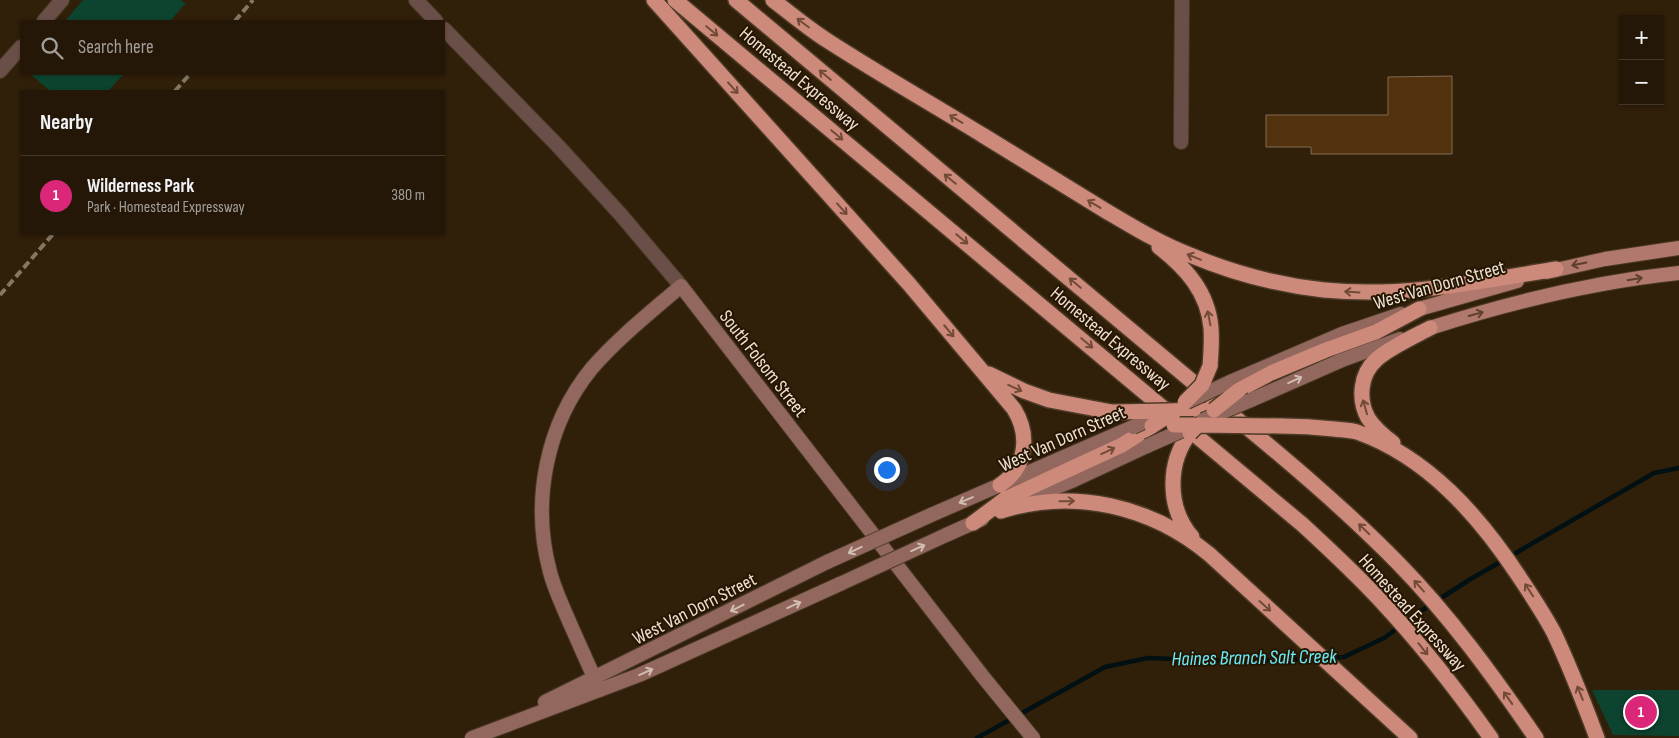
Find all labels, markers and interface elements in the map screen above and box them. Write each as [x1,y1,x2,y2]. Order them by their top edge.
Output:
map controls [1619,15,1664,105]
button: + [1619,15,1664,60]
one-way arrow [796,18,810,28]
search box [20,20,445,75]
street label: Homestead Expressway [734,22,864,137]
one-way arrow [706,26,719,37]
icon: search [38,34,66,62]
text: Search here [78,36,154,59]
button: − [1619,60,1664,105]
one-way arrow [819,69,832,80]
one-way arrow [727,82,739,95]
text: Nearby [40,110,93,135]
one-way arrow [949,113,963,123]
one-way arrow [830,130,843,141]
one-way arrow [944,174,957,185]
text: Wilderness Park [87,175,194,198]
text: 1 [53,186,59,205]
text: 380 m [391,186,425,205]
text: Park · Homestead Expressway [87,198,245,217]
one-way arrow [1088,198,1102,208]
one-way arrow [836,203,848,216]
one-way arrow [955,234,968,245]
one-way arrow [1187,252,1202,261]
street label: West Van Dorn Street [1371,256,1508,315]
one-way arrow [1571,260,1587,269]
one-way arrow [1627,274,1643,284]
one-way arrow [1068,278,1081,289]
street label: Homestead Expressway [1045,282,1175,397]
one-way arrow [1344,287,1360,296]
street label: South Folsom Street [714,306,812,422]
one-way arrow [1468,309,1484,318]
one-way arrow [1204,310,1214,326]
one-way arrow [943,325,954,338]
one-way arrow [1080,338,1093,349]
one-way arrow [1287,375,1302,385]
one-way arrow [1007,383,1022,393]
one-way arrow [1359,399,1369,415]
street label: West Van Dorn Street [996,401,1129,477]
one-way arrow [1100,446,1115,456]
your location [874,457,900,483]
one-way arrow [959,496,974,506]
one-way arrow [1058,496,1074,506]
one-way arrow [1358,523,1370,535]
one-way arrow [910,543,925,552]
one-way arrow [848,545,863,555]
street label: Homestead Expressway [1353,550,1471,677]
street label: West Van Dorn Street [629,568,761,650]
one-way arrow [1413,580,1425,593]
one-way arrow [1523,584,1533,598]
one-way arrow [786,599,801,609]
one-way arrow [1259,600,1272,612]
one-way arrow [730,603,745,613]
one-way arrow [1417,643,1429,656]
water label: Haines Branch Salt Creek [1171,645,1337,671]
one-way arrow [638,666,653,676]
one-way arrow [1575,685,1584,701]
one-way arrow [1503,691,1513,705]
pin: 1 [1625,693,1657,731]

